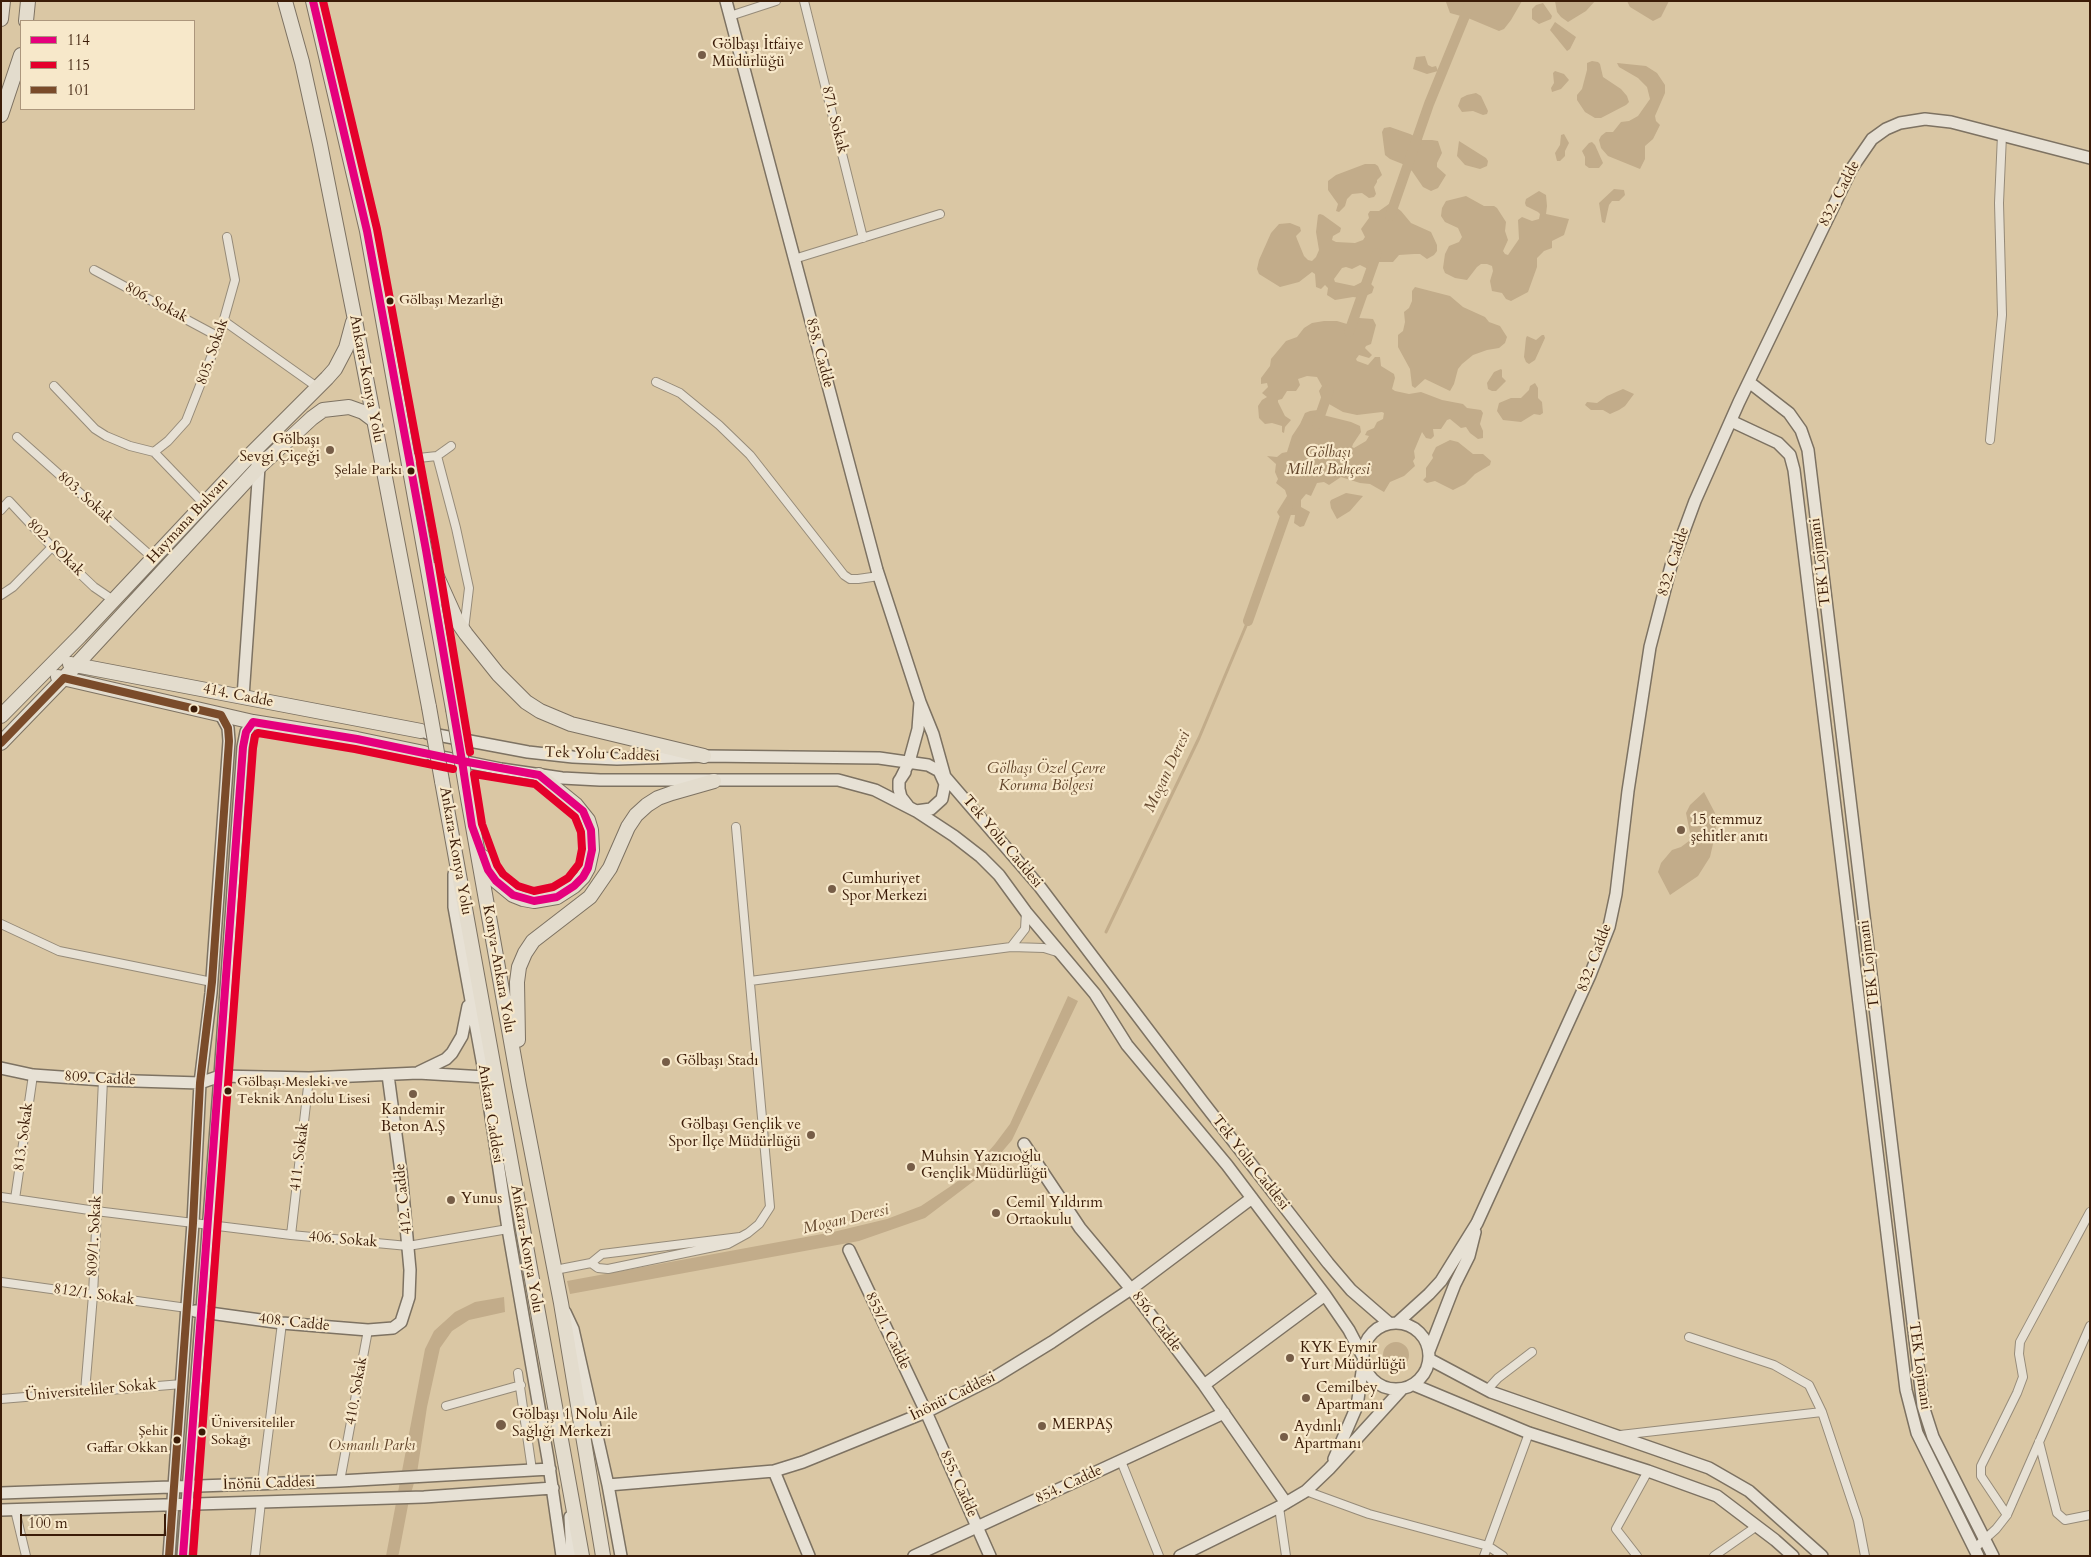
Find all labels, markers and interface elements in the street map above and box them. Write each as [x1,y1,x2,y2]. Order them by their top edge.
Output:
legend [20,20,195,110]
text: 114 [67,30,90,50]
place label: Gölbaşı İtfaiye Müdürlüğü [712,37,803,72]
marker: Gölbaşı İtfaiye Müdürlüğü [696,49,708,61]
text: 115 [67,55,90,75]
text: 101 [67,80,90,100]
street label: 871. Sokak [817,84,851,156]
street label: 832. Cadde [1816,158,1864,230]
street label: 806. Sokak [121,279,191,327]
place label: Gölbaşı Mezarlığı [399,293,503,309]
marker: Gölbaşı Mezarlığı [385,296,395,306]
street label: Ankara-Konya Yolu [345,314,387,444]
street label: 805. Sokak [193,316,233,388]
street label: 858. Cadde [801,316,837,390]
place label: Gölbaşı Sevgi Çiçeği [239,432,320,467]
marker: Gölbaşı Sevgi Çiçeği [324,444,336,456]
park label: Gölbaşı Millet Bahçesi [1286,445,1370,480]
place label: Şelale Parkı [334,463,402,479]
marker: Şelale Parkı [406,466,416,476]
street label: 803. Sokak [53,468,117,528]
street label: Haymana Bulvarı [144,474,232,568]
street label: 802. SOkak [23,516,87,580]
street label: TEK Lojmani [1807,517,1835,607]
street label: 832. Cadde [1654,525,1694,599]
street label: 414. Cadde [201,680,275,712]
unlabelled marker [189,704,199,714]
water label: Mogan Deresi [1141,728,1195,816]
street label: Tek Yolu Caddesi [544,744,660,766]
park label: Gölbaşı Özel Çevre Koruma Bölgesi [987,761,1105,796]
street label: Ankara-Konya Yolu [435,785,475,917]
street label: Tek Yolu Caddesi [958,792,1046,892]
place label: 15 temmuz şehitler anıtı [1691,812,1768,847]
marker: 15 temmuz şehitler anıtı [1675,824,1687,836]
place label: Cumhuriyet Spor Merkezi [842,871,927,906]
marker: Cumhuriyet Spor Merkezi [826,883,838,895]
street label: Konya-Ankara Yolu [478,903,518,1035]
street label: TEK Lojmani [1856,919,1884,1009]
street label: 832. Cadde [1574,921,1616,995]
place label: Gölbaşı Stadı [676,1053,759,1071]
marker: Gölbaşı Stadı [660,1056,672,1068]
street label: Ankara Caddesi [473,1063,507,1165]
street label: 809. Cadde [64,1068,136,1090]
place label: Gölbaşı Mesleki ve Teknik Anadolu Lisesi [237,1075,370,1108]
marker: Gölbaşı Mesleki ve Teknik Anadolu Lisesi [223,1086,233,1096]
marker: Kandemir Beton A.Ş [407,1088,419,1100]
street label: 813. Sokak [10,1102,38,1172]
place label: Kandemir Beton A.Ş [381,1102,445,1137]
street label: Tek Yolu Caddesi [1207,1112,1293,1214]
place label: Gölbaşı Gençlik ve Spor İlçe Müdürlüğü [669,1117,801,1152]
street label: 411. Sokak [287,1122,313,1192]
marker: Gölbaşı Gençlik ve Spor İlçe Müdürlüğü [805,1129,817,1141]
place label: Muhsin Yazıcıoğlu Gençlik Müdürlüğü [921,1149,1048,1184]
marker: Muhsin Yazıcıoğlu Gençlik Müdürlüğü [905,1161,917,1173]
street label: 412. Cadde [391,1162,417,1236]
street label: Ankara-Konya Yolu [506,1183,546,1315]
place label: Yunus [461,1191,502,1209]
marker: Yunus [445,1194,457,1206]
street label: 809/1. Sokak [84,1195,106,1277]
place label: Cemil Yıldırım Ortaokulu [1006,1195,1103,1230]
water label: Mogan Deresi [801,1201,891,1239]
marker: Cemil Yıldırım Ortaokulu [990,1207,1002,1219]
street label: 406. Sokak [308,1228,378,1252]
street label: 812/1. Sokak [52,1280,136,1310]
street label: 856. Cadde [1127,1288,1185,1356]
street label: 855/1. Cadde [860,1289,914,1373]
street label: 408. Cadde [257,1310,331,1336]
street label: TEK Lojmani [1904,1321,1934,1411]
place label: KYK Eymir Yurt Müdürlüğü [1300,1340,1406,1375]
marker: KYK Eymir Yurt Müdürlüğü [1284,1352,1296,1364]
street label: 410. Sokak [342,1355,372,1427]
street label: İnönü Caddesi [907,1369,999,1425]
street label: Üniversiteliler Sokak [24,1376,158,1406]
place label: Cemilbey Apartmanı [1316,1380,1383,1415]
marker: Cemilbey Apartmanı [1300,1392,1312,1404]
place label: Gölbaşı 1 Nolu Aile Sağlığı Merkezi [512,1407,638,1442]
place label: Üniversiteliler Sokağı [211,1416,295,1448]
place label: MERPAŞ [1052,1417,1113,1435]
marker: Gölbaşı 1 Nolu Aile Sağlığı Merkezi [494,1418,508,1432]
place label: Aydınlı Apartmanı [1294,1419,1361,1454]
marker: MERPAŞ [1036,1420,1048,1432]
place label: Şehit Gaffar Okkan [86,1424,168,1456]
marker: Üniversiteliler Sokağı [197,1427,207,1437]
marker: Aydınlı Apartmanı [1278,1431,1290,1443]
marker: Şehit Gaffar Okkan [172,1435,182,1445]
park label: Osmanlı Parkı [329,1438,415,1456]
street label: 855. Cadde [935,1448,981,1520]
street label: 854. Cadde [1033,1462,1105,1508]
street label: İnönü Caddesi [222,1473,316,1495]
scale bar [22,1504,169,1536]
text: 100 m [28,1513,68,1533]

